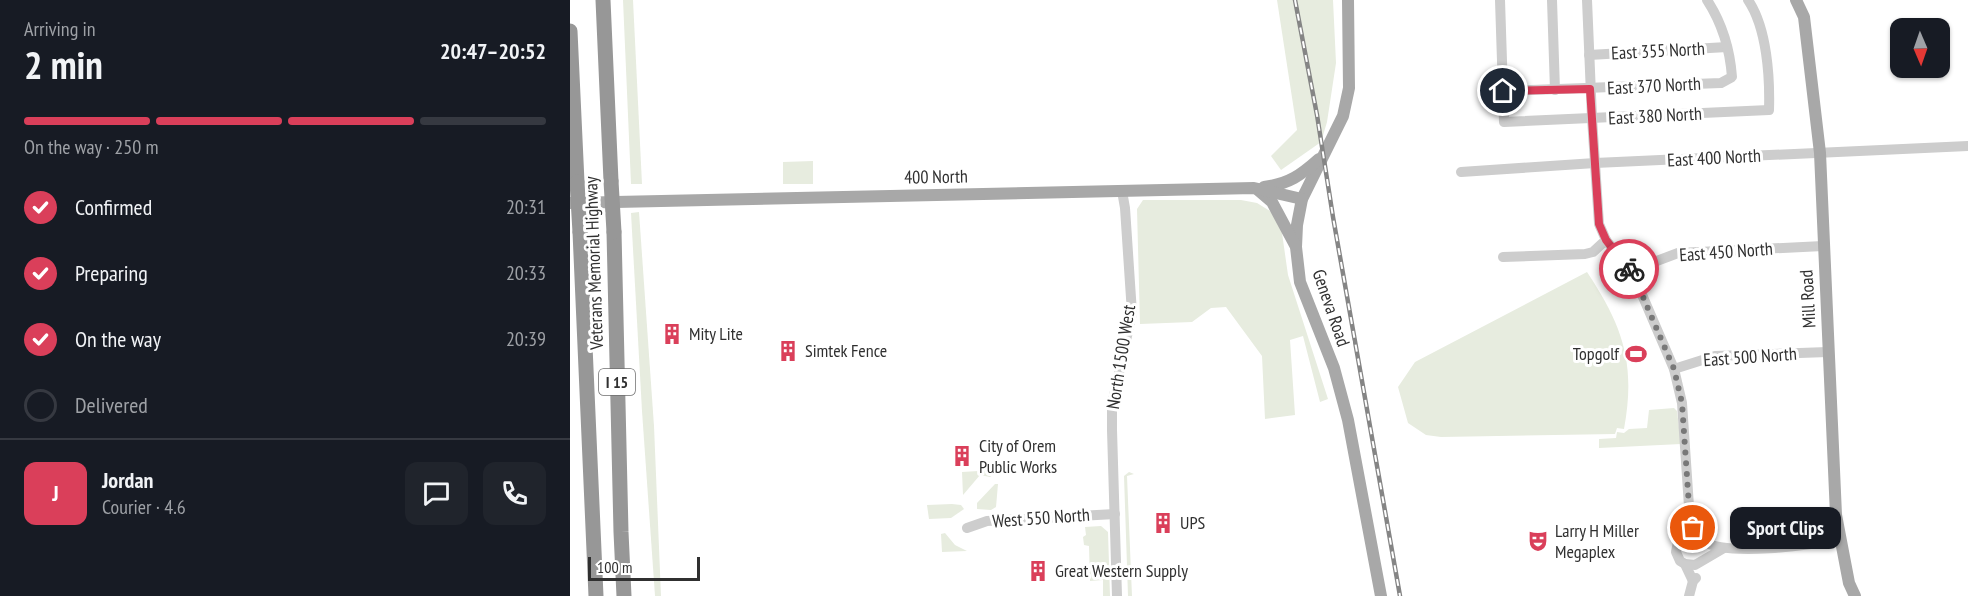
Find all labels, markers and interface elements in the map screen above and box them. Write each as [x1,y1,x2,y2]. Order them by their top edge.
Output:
text: Arriving in [24,16,96,42]
north arrow [1890,18,1950,78]
map controls [1890,18,1950,78]
text: 20:47–20:52 [440,37,546,65]
street label: East 355 North [1611,37,1705,64]
text: 2 min [24,39,103,90]
pin [1477,65,1528,116]
street label: East 370 North [1607,72,1701,99]
icon: home [1486,74,1519,107]
street label: East 380 North [1608,102,1702,129]
text: On the way · 250 m [24,134,159,160]
street label: East 400 North [1667,144,1761,171]
street label: 400 North [904,164,968,189]
street label: Veterans Memorial Highway [579,176,608,351]
icon: check [24,191,57,224]
text: Confirmed [75,193,152,221]
text: 20:31 [506,194,546,220]
street label: East 450 North [1678,237,1773,266]
courier [1599,239,1659,299]
icon: bike [1613,253,1646,286]
icon: check [24,257,57,290]
text: Preparing [75,259,148,287]
text: 20:33 [506,260,546,286]
street label: Geneva Road [1308,266,1355,349]
street label: Mill Road [1794,269,1821,329]
street label: North 1500 West [1101,303,1140,411]
building icon: Mity Lite [660,322,684,346]
place label: Mity Lite [689,322,743,345]
icon: check [24,323,57,356]
text: On the way [75,325,161,353]
text: 20:39 [506,326,546,352]
building icon: Simtek Fence [776,339,800,363]
place label: Simtek Fence [805,339,887,362]
place label: Topgolf [1573,342,1620,365]
sports icon: Topgolf [1624,342,1648,366]
street label: East 500 North [1702,342,1797,371]
road number: I 15 [599,369,635,395]
text: Delivered [75,391,148,419]
place label: City of Orem Public Works [979,434,1057,478]
building icon: City of Orem Public Works [950,444,974,468]
button: chat [405,462,468,525]
button: phone [483,462,546,525]
text: Jordan [102,466,153,494]
text: J [52,479,59,507]
text: Courier · 4.6 [102,494,186,520]
pin [1667,502,1718,553]
street label: West 550 North [992,503,1090,532]
callout: Sport Clips [1729,507,1840,549]
building icon: UPS [1151,511,1175,535]
place label: UPS [1180,511,1205,534]
icon: bag [1676,511,1709,544]
text: Sport Clips [1747,515,1824,541]
place label: Larry H Miller Megaplex [1555,519,1639,563]
theatre icon: Larry H Miller Megaplex [1526,529,1550,553]
scale bar [588,554,700,582]
text: 100 m [597,557,632,577]
building icon: Great Western Supply [1026,559,1050,583]
place label: Great Western Supply [1055,559,1188,582]

